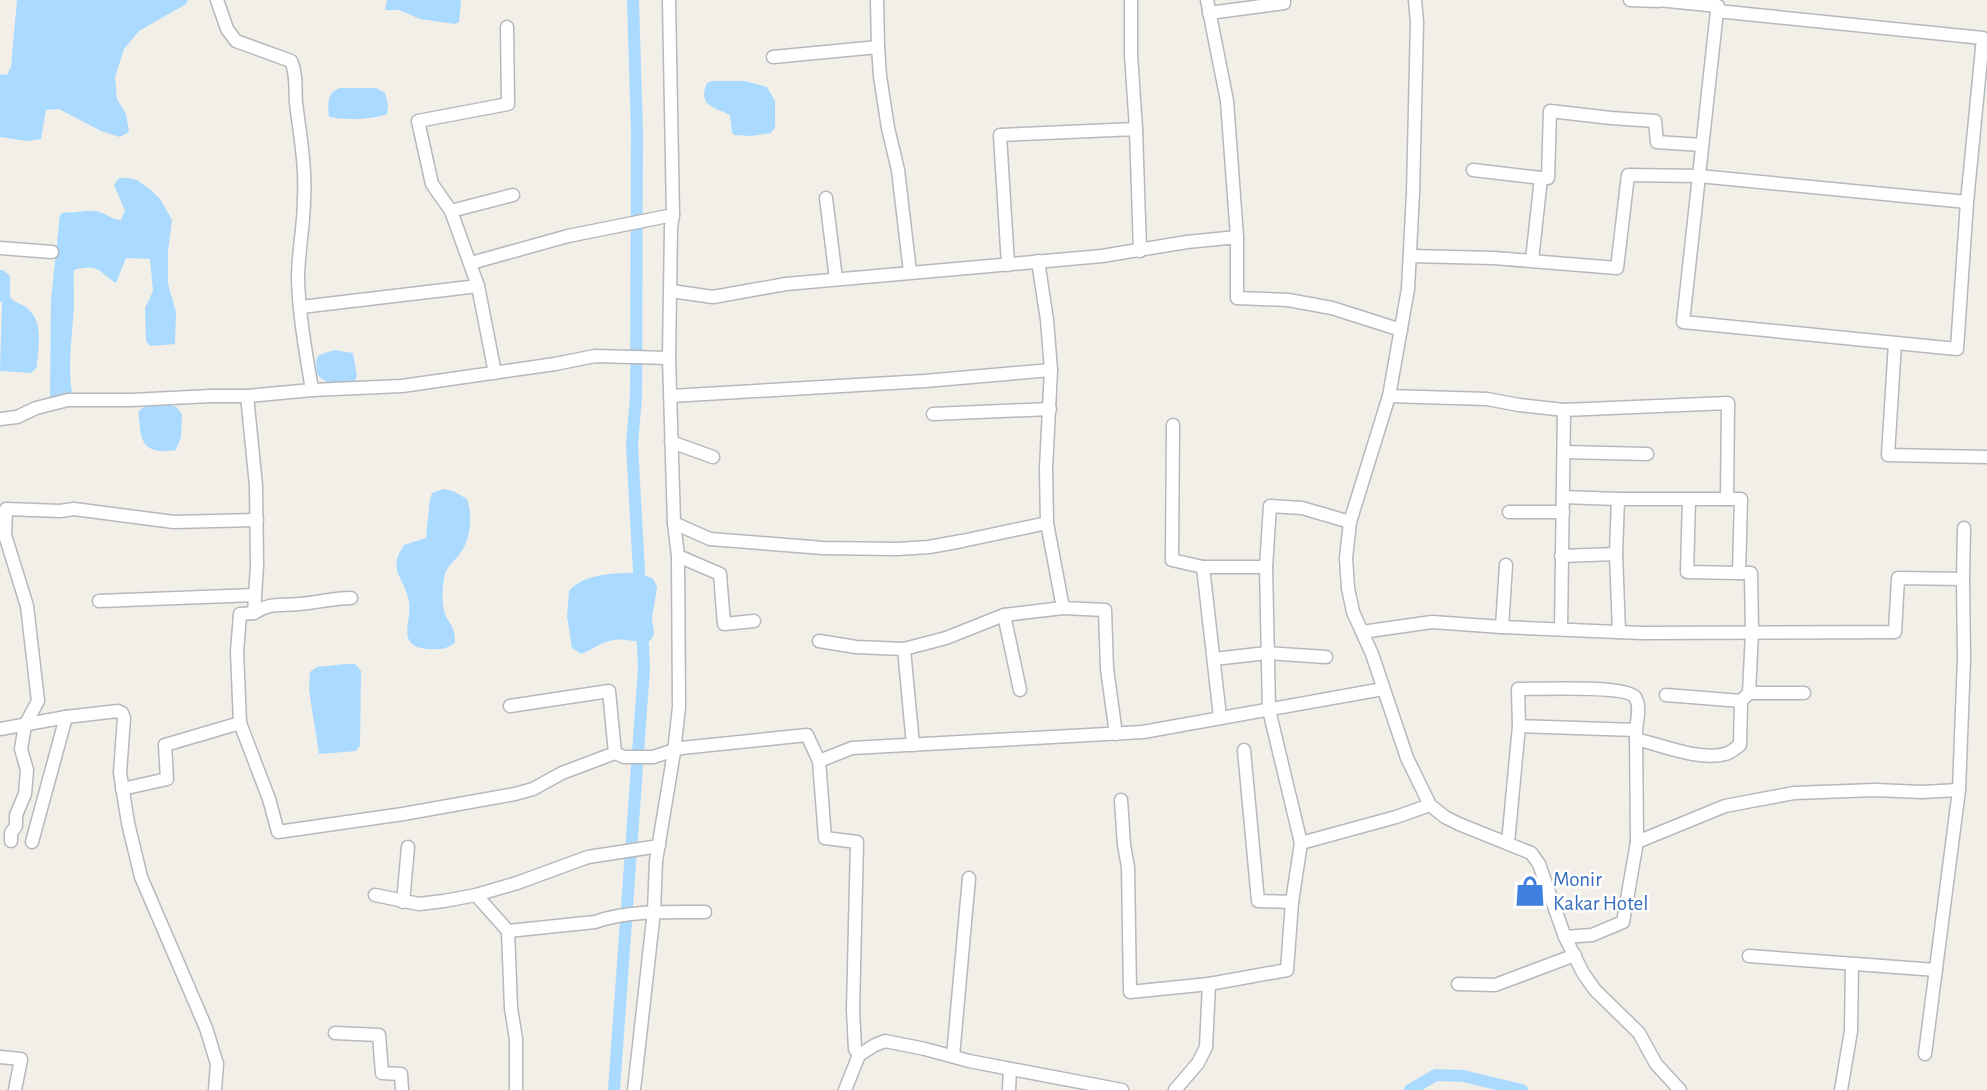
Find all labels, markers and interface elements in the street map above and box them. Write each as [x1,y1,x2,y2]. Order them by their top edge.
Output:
place label: Monir Kakar Hotel [1553,869,1648,914]
shop icon: Monir Kakar Hotel [1513,874,1547,908]

